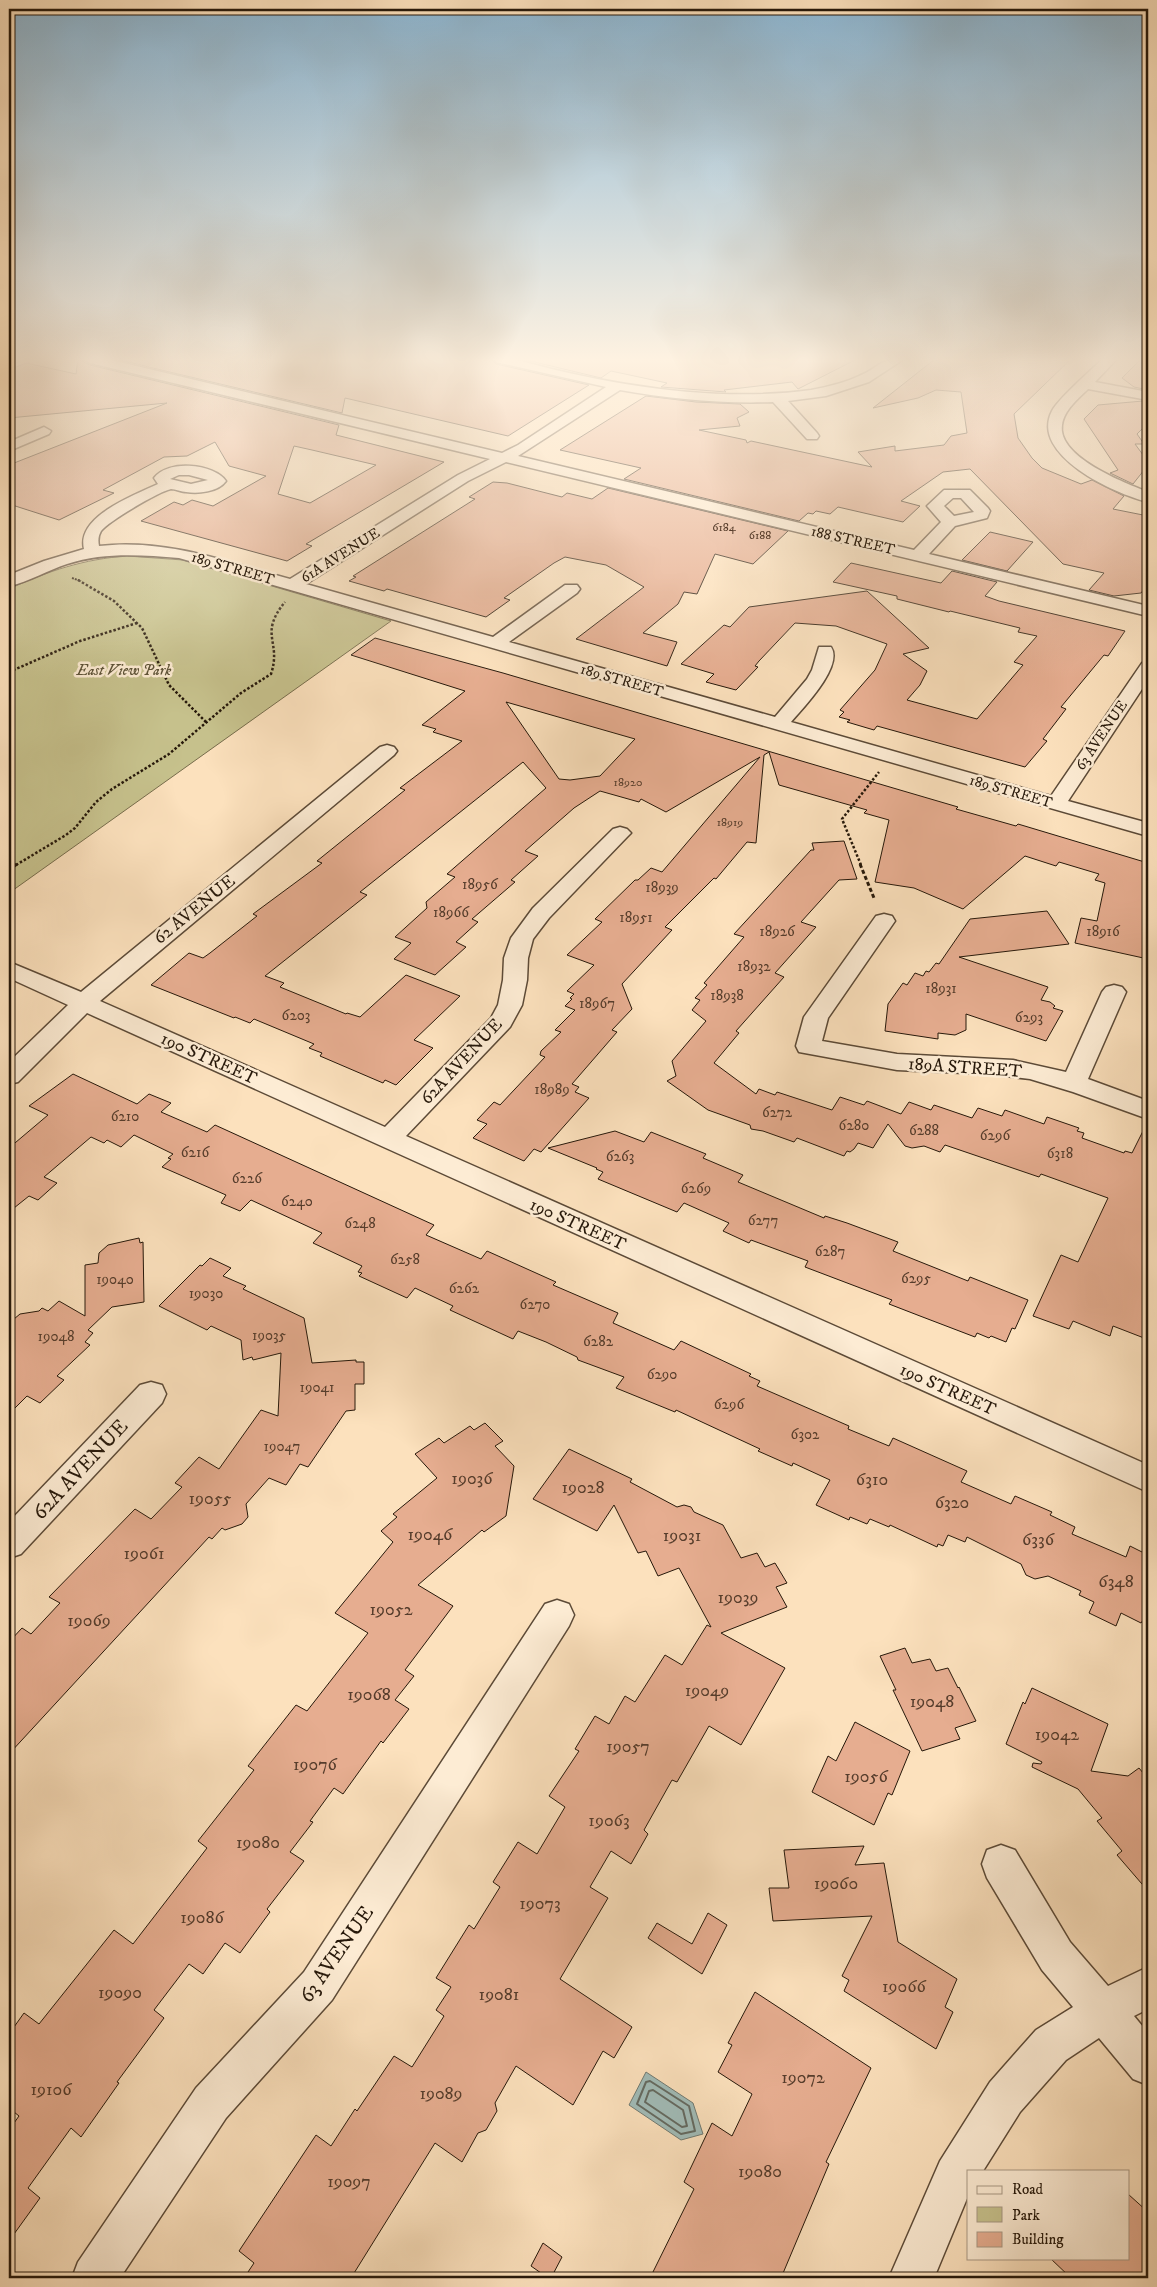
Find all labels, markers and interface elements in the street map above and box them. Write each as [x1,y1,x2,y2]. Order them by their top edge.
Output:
house number: 6184 [712,520,737,535]
street label: 188 STREET [809,522,897,560]
street label: 61A AVENUE [297,523,384,587]
house number: 6188 [749,528,771,543]
street label: 189 STREET [189,548,277,590]
street label: 189 STREET [578,660,666,702]
park label: East View Park [76,661,172,680]
street label: 63 AVENUE [1071,696,1132,774]
street label: 189 STREET [967,771,1055,813]
house number: 18920 [614,775,642,790]
house number: 18919 [717,815,743,830]
street label: 62 AVENUE [149,870,240,949]
house number: 18956 [462,875,499,894]
house number: 18939 [645,878,679,897]
house number: 18966 [433,903,470,922]
house number: 18951 [619,908,653,927]
house number: 18926 [759,922,796,941]
house number: 18916 [1086,922,1121,941]
house number: 18932 [737,957,771,976]
house number: 18931 [925,979,957,998]
house number: 18938 [710,986,744,1005]
house number: 18967 [579,994,615,1013]
house number: 6203 [282,1006,310,1025]
house number: 6293 [1015,1008,1043,1027]
street label: 62A AVENUE [416,1014,507,1109]
street label: 190 STREET [157,1028,261,1090]
street label: 189A STREET [907,1053,1023,1083]
house number: 18989 [534,1080,570,1099]
house number: 6272 [762,1103,793,1122]
house number: 6210 [111,1107,139,1126]
house number: 6280 [839,1116,869,1135]
house number: 6288 [909,1121,939,1140]
house number: 6296 [980,1126,1011,1145]
house number: 6216 [181,1143,210,1162]
house number: 6318 [1047,1144,1073,1163]
house number: 6263 [606,1147,634,1166]
house number: 6226 [232,1169,263,1188]
house number: 6269 [681,1179,711,1198]
house number: 6240 [281,1192,313,1211]
street label: 190 STREET [526,1194,630,1256]
house number: 6277 [748,1211,778,1230]
house number: 6248 [344,1214,376,1233]
house number: 6287 [815,1242,845,1261]
house number: 6258 [390,1250,420,1269]
house number: 6295 [901,1269,932,1288]
house number: 19040 [96,1270,134,1289]
house number: 6262 [449,1279,480,1298]
house number: 19030 [189,1284,223,1303]
house number: 6270 [520,1295,550,1314]
house number: 19035 [252,1326,287,1345]
house number: 19048 [37,1327,75,1346]
house number: 6282 [583,1332,614,1351]
street label: 190 STREET [896,1359,1000,1421]
house number: 6290 [647,1365,677,1384]
house number: 19041 [299,1378,335,1397]
house number: 6296 [714,1395,745,1414]
street label: 62A AVENUE [27,1414,134,1526]
house number: 6302 [791,1425,820,1444]
house number: 19047 [263,1437,301,1456]
house number: 19036 [451,1468,493,1490]
house number: 6310 [856,1469,888,1491]
house number: 19028 [561,1477,605,1499]
house number: 19055 [188,1488,232,1510]
house number: 6320 [935,1492,969,1514]
house number: 19046 [408,1524,453,1546]
house number: 19031 [663,1525,701,1547]
house number: 6336 [1022,1529,1055,1551]
house number: 19061 [123,1543,165,1565]
house number: 6348 [1098,1571,1134,1593]
house number: 19039 [718,1587,758,1609]
house number: 19052 [369,1599,413,1621]
house number: 19069 [67,1610,111,1632]
house number: 19049 [685,1680,729,1702]
house number: 19068 [347,1684,391,1706]
house number: 19048 [910,1691,954,1713]
house number: 19042 [1035,1724,1079,1746]
house number: 19057 [606,1736,650,1758]
house number: 19076 [293,1754,338,1776]
house number: 19056 [844,1766,888,1788]
house number: 19063 [588,1810,630,1832]
house number: 19080 [236,1832,280,1854]
house number: 19060 [814,1873,858,1895]
house number: 19073 [519,1893,561,1915]
street label: 63 AVENUE [294,1901,380,2008]
house number: 19086 [180,1907,224,1929]
house number: 19066 [882,1976,927,1998]
house number: 19090 [98,1982,142,2004]
house number: 19081 [479,1984,519,2006]
house number: 19072 [781,2067,825,2089]
house number: 19106 [30,2079,72,2101]
house number: 19089 [419,2083,463,2105]
house number: 19080 [738,2161,782,2183]
legend [967,2170,1130,2260]
house number: 19097 [327,2171,371,2193]
text: Road [1012,2180,1044,2199]
text: Park [1012,2206,1041,2225]
text: Building [1012,2230,1064,2249]

